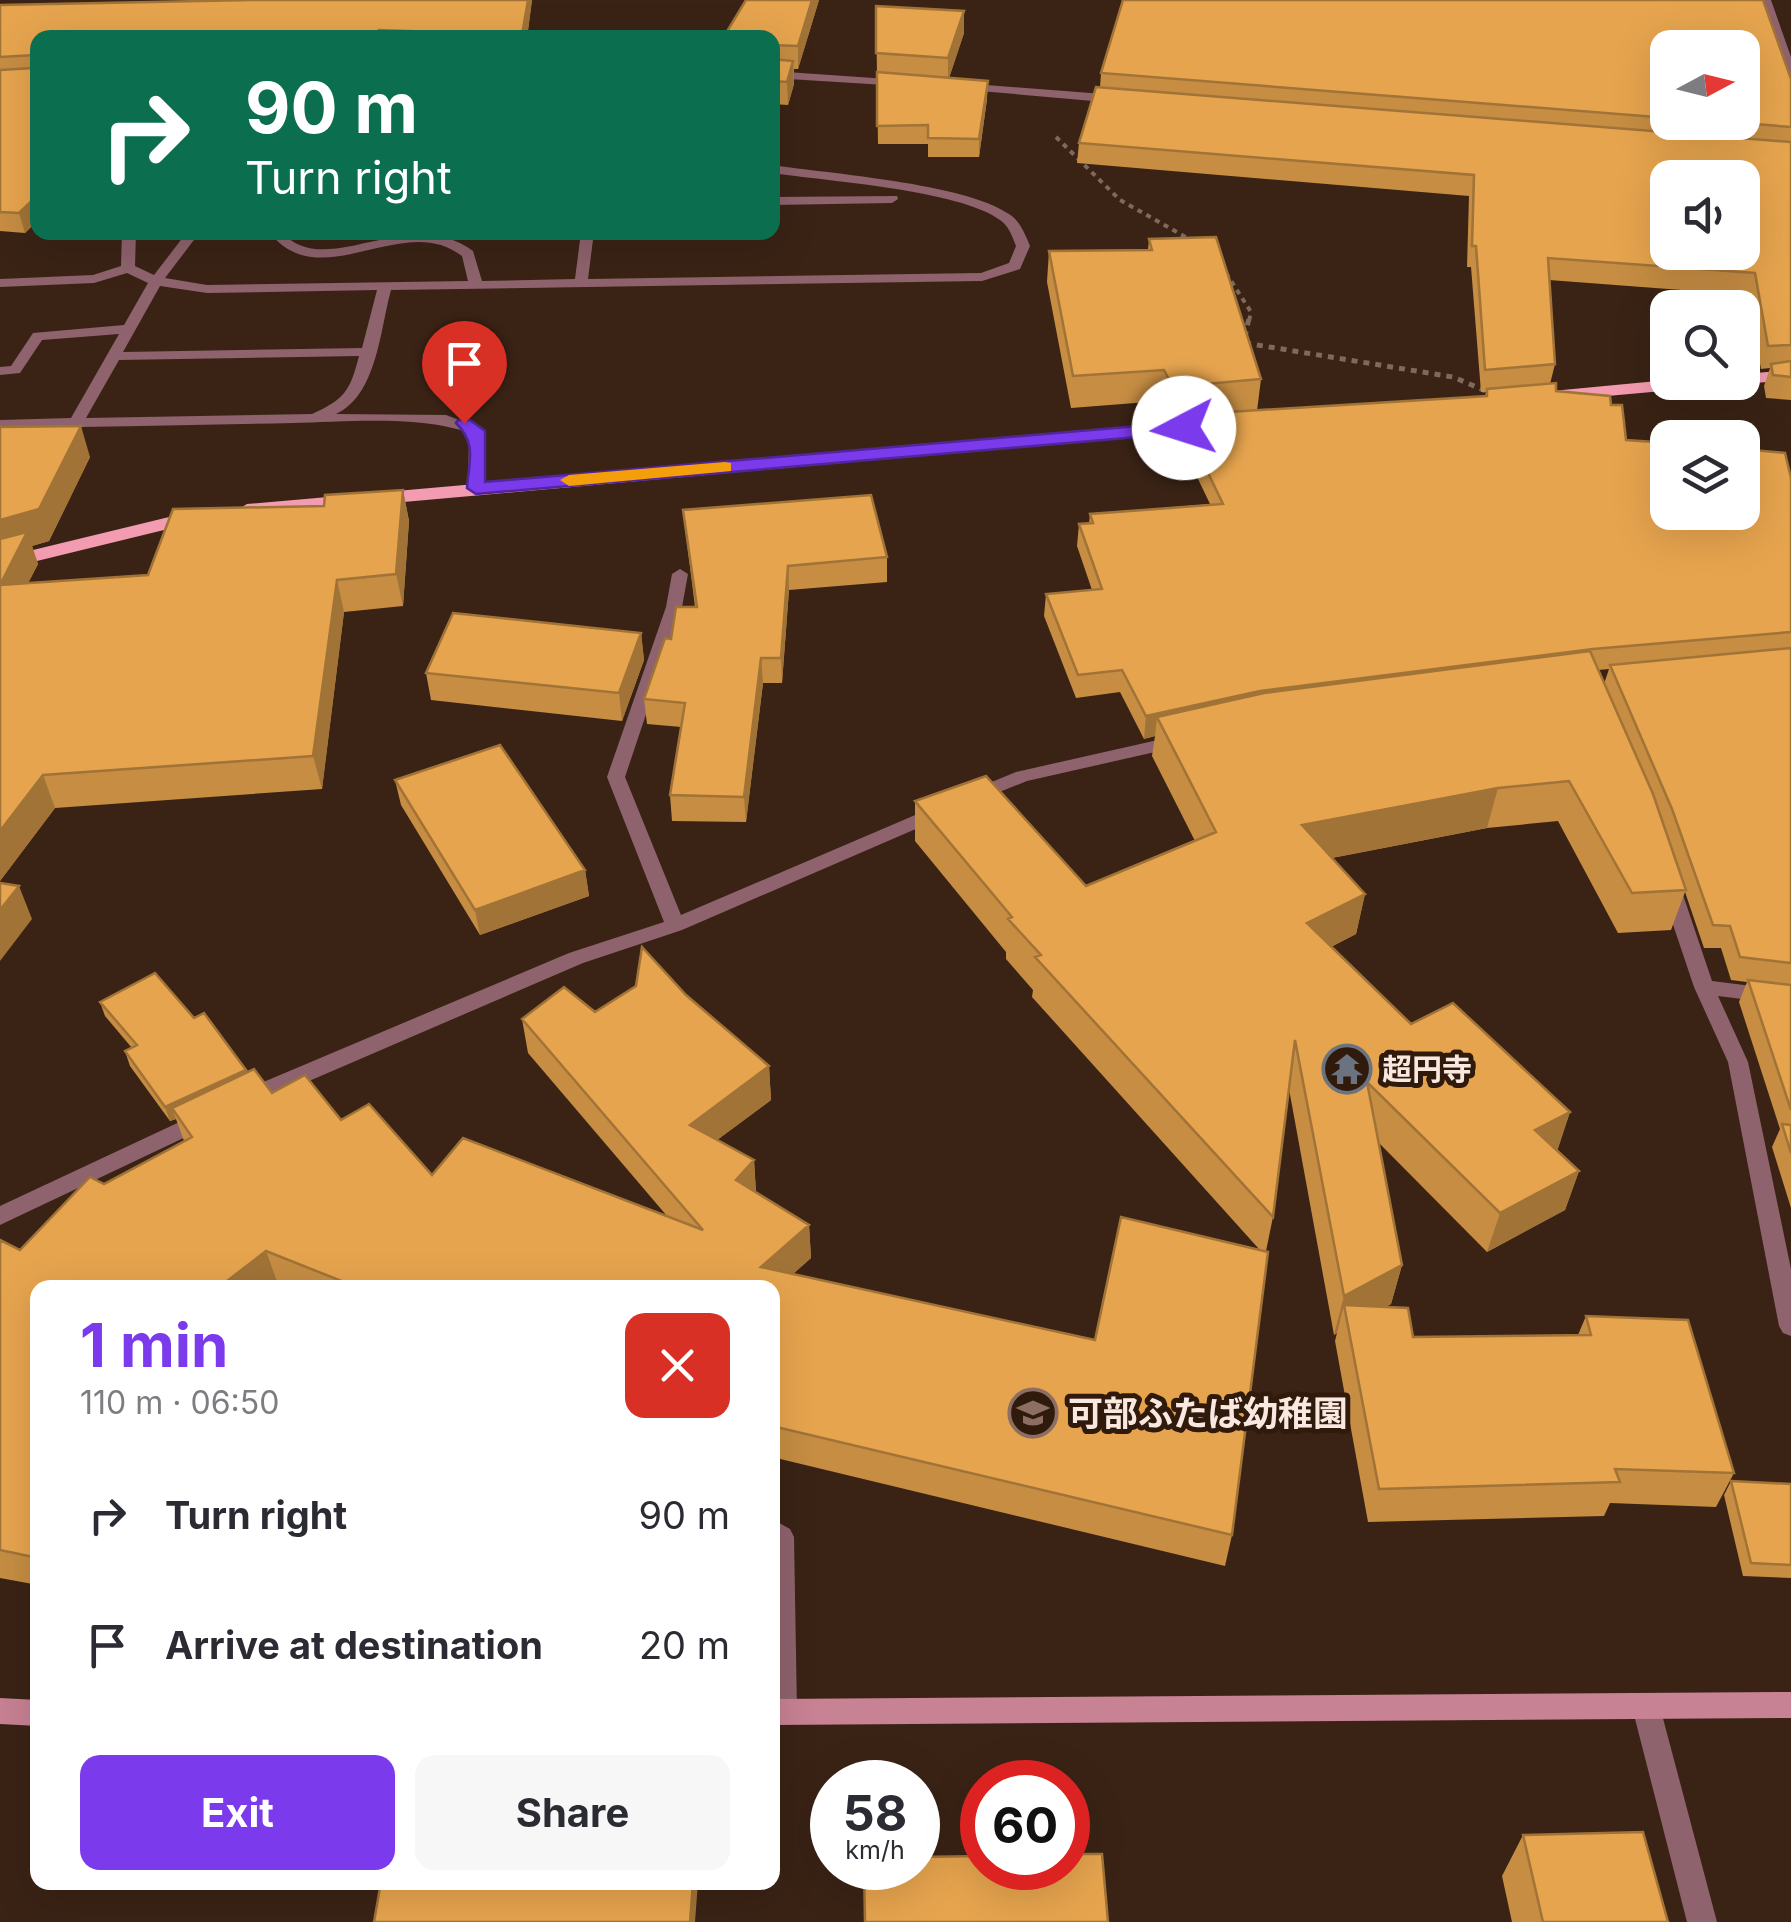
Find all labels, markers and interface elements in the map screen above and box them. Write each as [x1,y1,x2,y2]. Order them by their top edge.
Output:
north arrow [1650,30,1760,140]
map controls [1650,30,1760,530]
text: 90 m [245,65,418,150]
icon: right [80,70,210,200]
text: Turn right [245,150,452,205]
button: sound [1650,160,1760,270]
button: search [1650,290,1760,400]
pin [422,321,507,424]
icon: arrive [437,336,492,391]
position arrow [1132,376,1236,480]
button: layers [1650,420,1760,530]
temple icon: 超円寺 [1321,1043,1373,1095]
place label: 超円寺 [1382,1051,1472,1087]
text: 1 min [80,1309,228,1381]
button: close [625,1313,730,1418]
text: 110 m · 06:50 [80,1383,279,1422]
school or university icon: 可部ふたば幼稚園 [1007,1387,1059,1439]
place label: 可部ふたば幼稚園 [1068,1392,1348,1434]
icon: right [80,1488,135,1543]
text: Turn right [165,1492,347,1538]
text: 90 m [638,1492,730,1538]
icon: arrive [80,1618,135,1673]
text: Arrive at destination [165,1622,543,1668]
text: 20 m [639,1622,730,1668]
button: Exit [80,1755,395,1870]
button: Share [415,1755,730,1870]
speed limit sign: 60 [960,1760,1090,1890]
text: 58 [843,1783,907,1843]
text: km/h [845,1835,905,1865]

